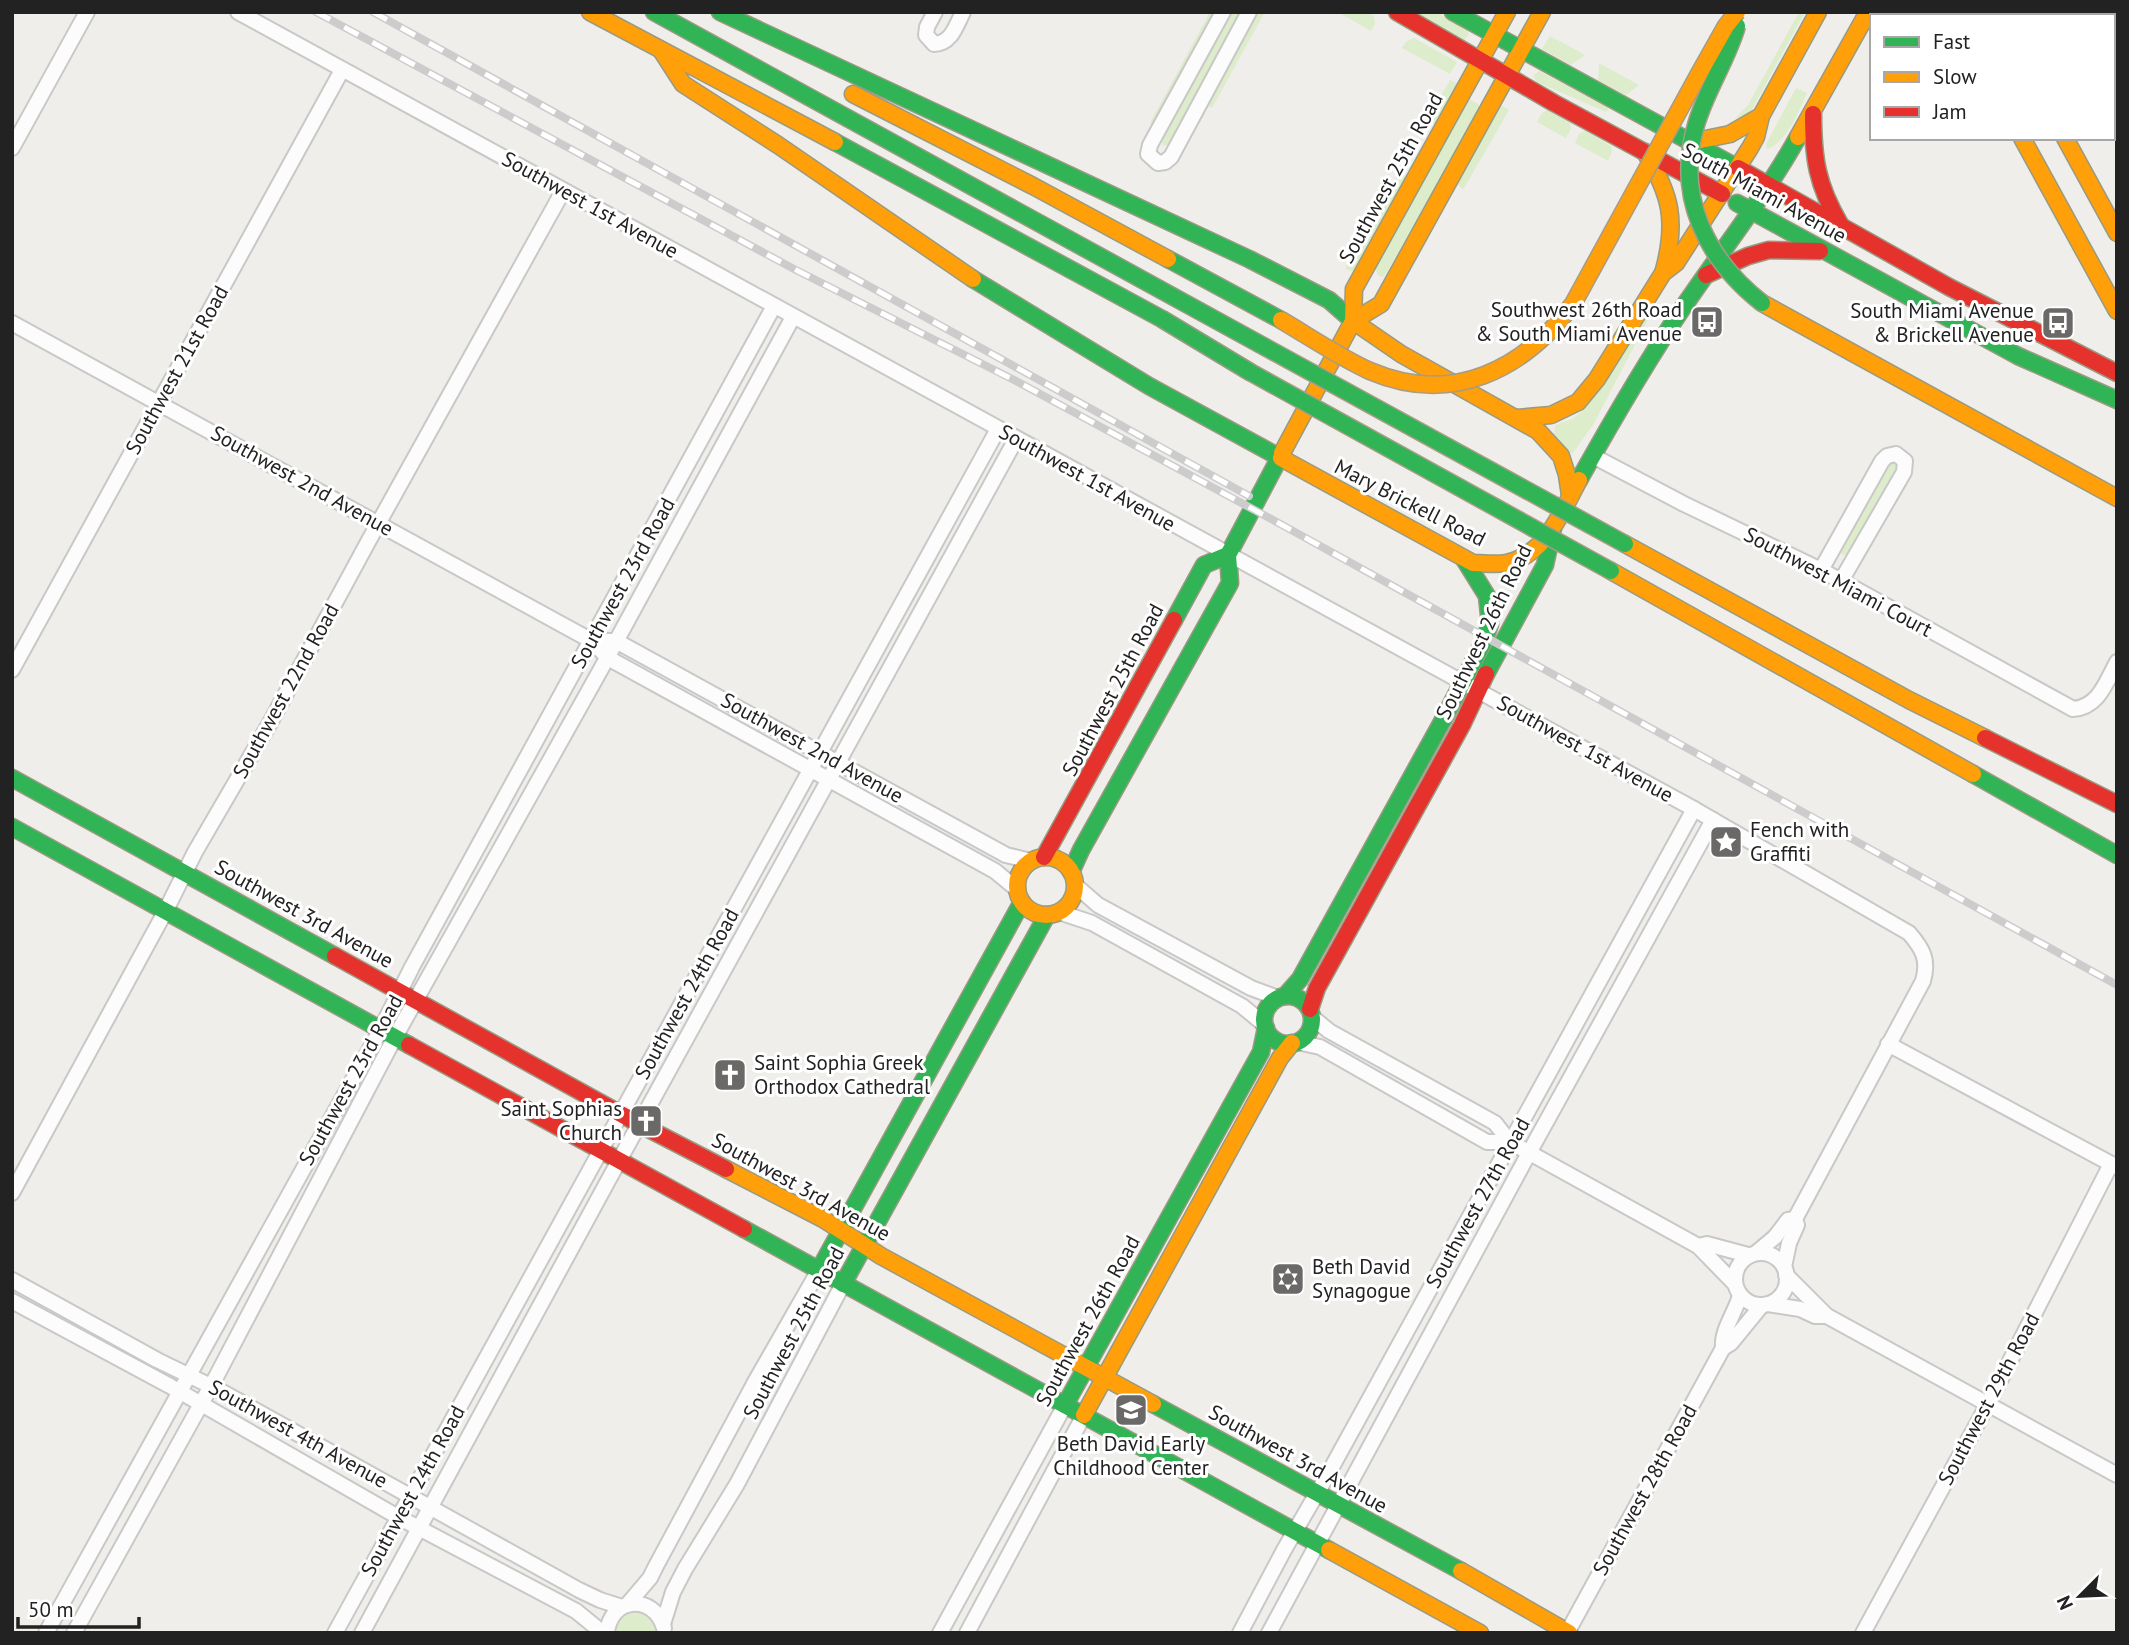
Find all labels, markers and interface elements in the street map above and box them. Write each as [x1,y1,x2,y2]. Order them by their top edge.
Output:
legend [1870,14,2115,140]
text: Fast [1933,28,1970,55]
text: Slow [1933,63,1977,90]
street label: Southwest 25th Road [1332,88,1449,268]
text: Jam [1932,98,1967,125]
street label: South Miami Avenue [1677,136,1851,249]
street label: Southwest 1st Avenue [497,145,683,264]
street label: Southwest 21st Road [119,281,234,459]
place label: Southwest 26th Road & South Miami Avenue [1476,296,1682,347]
place label: South Miami Avenue & Brickell Avenue [1850,297,2034,348]
bus stop icon: Southwest 26th Road & South Miami Avenue [1688,303,1726,341]
bus stop icon: South Miami Avenue & Brickell Avenue [2039,304,2077,342]
street label: Southwest 1st Avenue [994,418,1180,537]
street label: Southwest 2nd Avenue [206,419,398,542]
street label: Mary Brickell Road [1330,453,1490,552]
street label: Southwest 23rd Road [564,493,681,673]
street label: Southwest Miami Court [1739,520,1937,643]
street label: Southwest 26th Road [1429,540,1538,724]
street label: Southwest 22nd Road [226,599,345,783]
street label: Southwest 25th Road [1056,599,1169,781]
street label: Southwest 2nd Avenue [716,686,908,809]
street label: Southwest 1st Avenue [1492,689,1678,808]
place label: Fench with Graffiti [1750,816,1849,867]
place icon: Fench with Graffiti [1707,823,1745,861]
street label: Southwest 3rd Avenue [210,853,398,974]
street label: Southwest 24th Road [628,904,745,1084]
street label: Southwest 23rd Road [292,990,409,1170]
place label: Saint Sophia Greek Orthodox Cathedral [754,1049,930,1100]
church icon: Saint Sophia Greek Orthodox Cathedral [711,1056,749,1094]
place label: Saint Sophias Church [500,1095,622,1146]
church icon: Saint Sophias Church [627,1102,665,1140]
street label: Southwest 27th Road [1419,1113,1536,1293]
street label: Southwest 3rd Avenue [707,1126,895,1247]
street label: Southwest 26th Road [1029,1231,1146,1411]
street label: Southwest 25th Road [737,1242,850,1424]
place label: Beth David Synagogue [1312,1253,1411,1304]
synagogue icon: Beth David Synagogue [1269,1260,1307,1298]
street label: Southwest 29th Road [1932,1308,2045,1490]
street label: Southwest 4th Avenue [204,1373,392,1494]
school or university icon: Beth David Early Childhood Center [1112,1391,1150,1429]
street label: Southwest 3rd Avenue [1204,1398,1392,1519]
street label: Southwest 28th Road [1586,1400,1703,1580]
street label: Southwest 24th Road [354,1401,471,1581]
place label: Beth David Early Childhood Center [1053,1430,1209,1481]
north arrow [2045,1561,2115,1631]
scale bar [18,1586,138,1630]
text: N [2051,1592,2078,1613]
text: 50 m [28,1596,74,1623]

